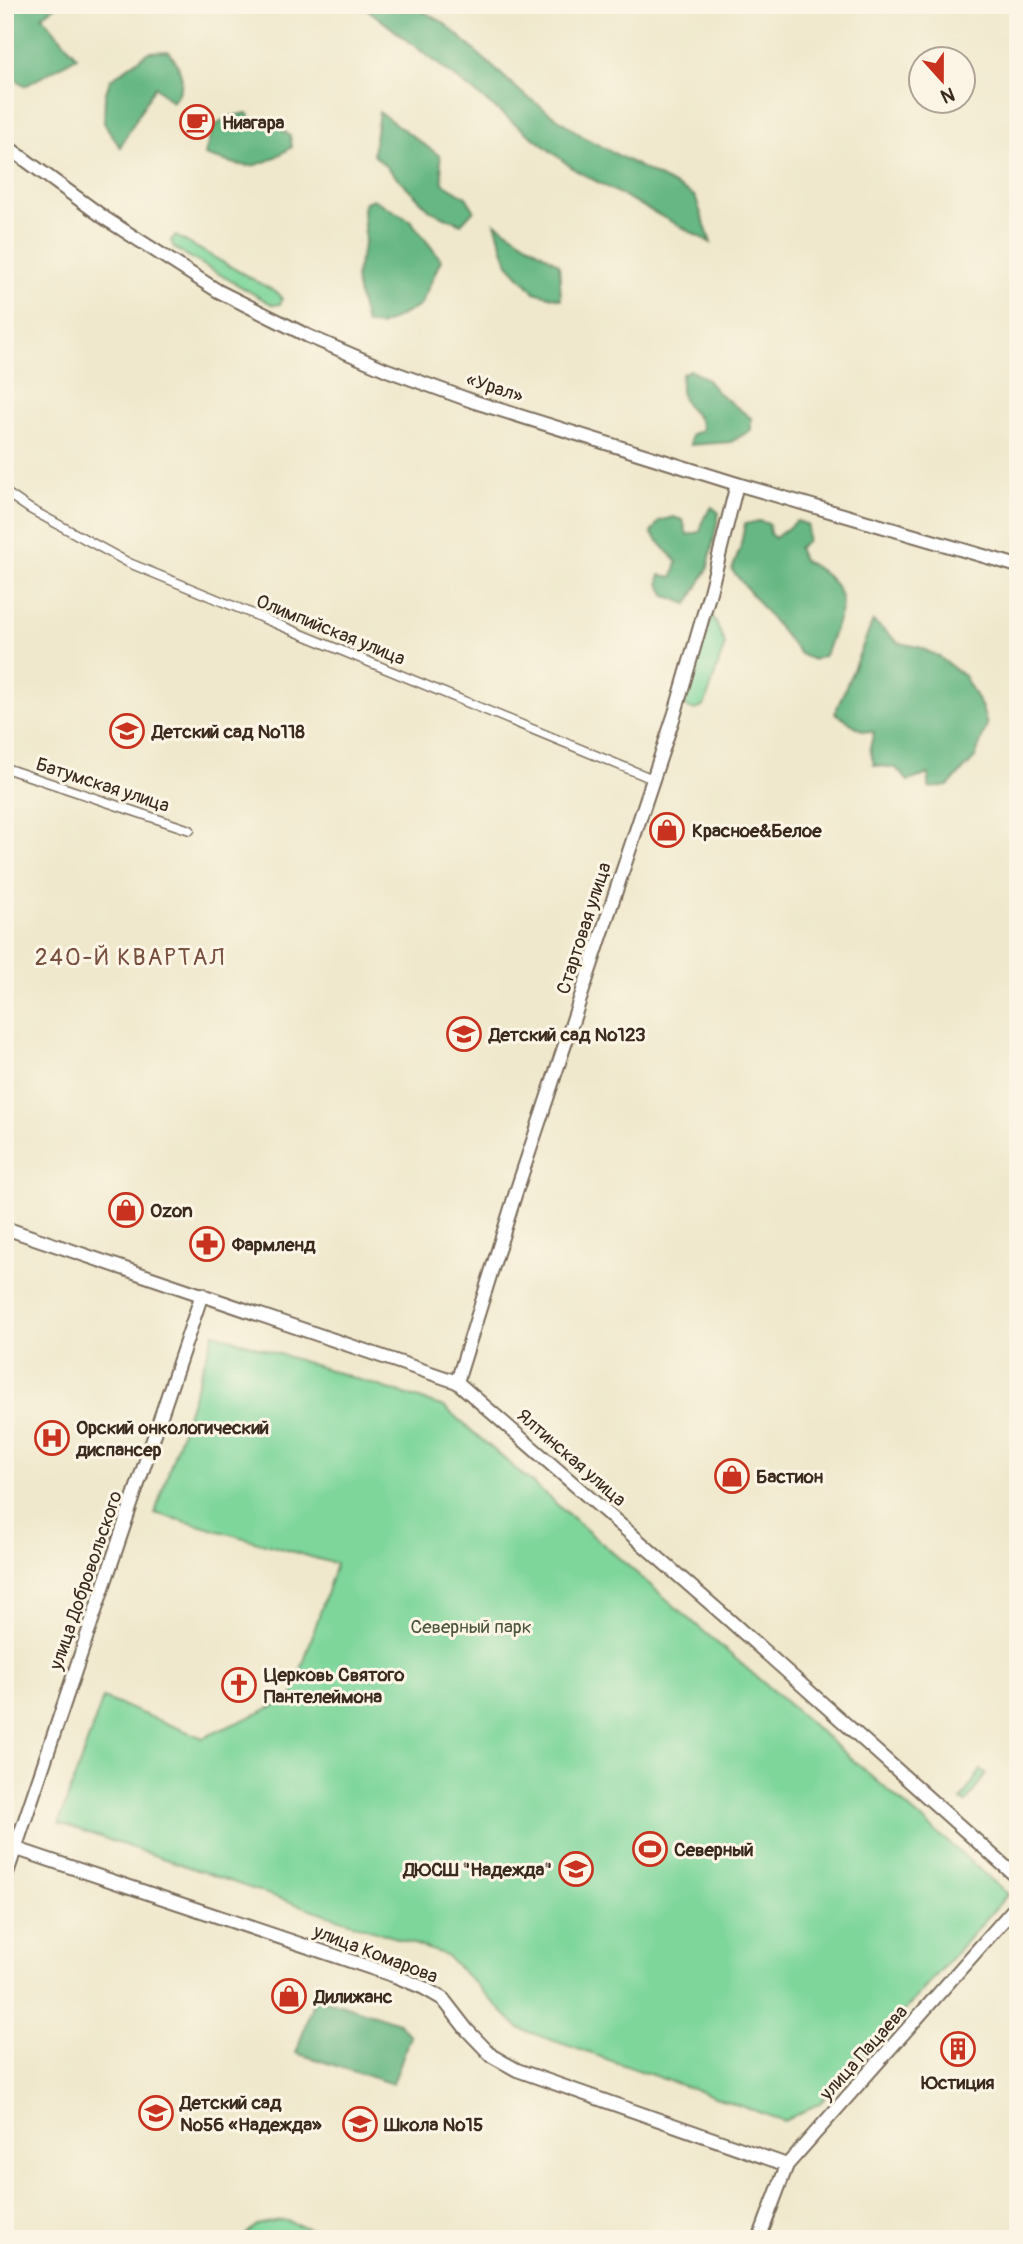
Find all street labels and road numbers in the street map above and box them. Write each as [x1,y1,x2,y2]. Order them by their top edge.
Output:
street label: «Урал» [463,368,526,408]
street label: Олимпийская улица [252,589,409,671]
street label: Батумская улица [33,752,173,818]
street label: Стартовая улица [551,859,617,997]
street label: Ялтинская улица [512,1404,631,1512]
street label: улица Добровольского [44,1488,128,1674]
street label: улица Комарова [309,1919,441,1989]
street label: улица Пацаева [814,2000,913,2106]

